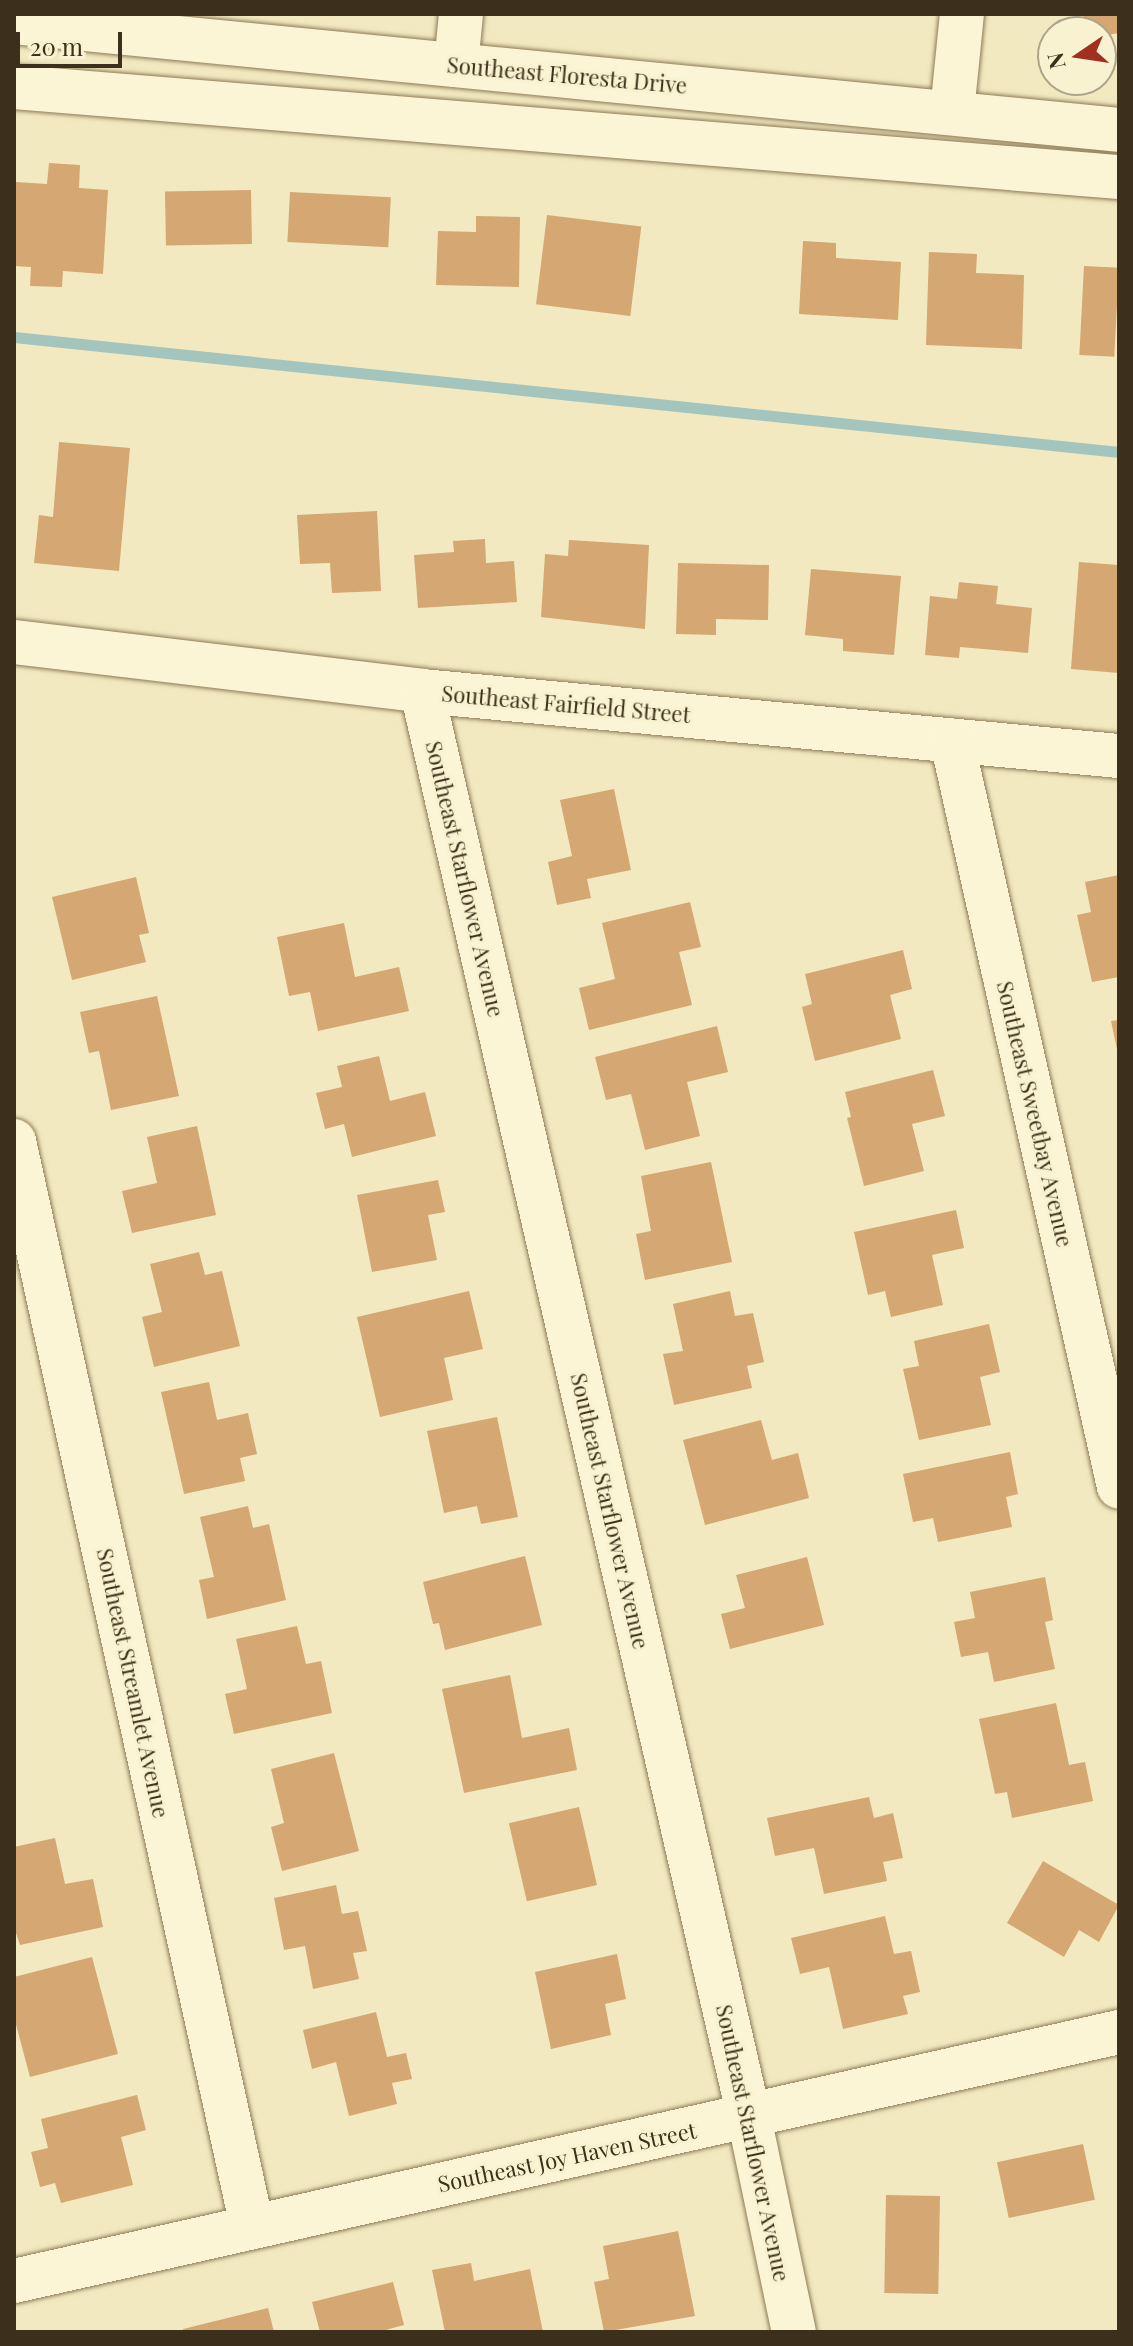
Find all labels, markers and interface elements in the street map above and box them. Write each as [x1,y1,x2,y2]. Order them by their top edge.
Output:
scale bar [20,16,126,66]
north arrow [1037,16,1117,96]
text: 20 m [30,30,83,62]
text: N [1039,50,1072,72]
street label: Southeast Floresta Drive [446,51,688,99]
street label: Southeast Fairfield Street [440,680,692,728]
street label: Southeast Starflower Avenue [420,738,510,1020]
street label: Southeast Sweetbay Avenue [991,978,1079,1250]
street label: Southeast Starflower Avenue [565,1370,655,1652]
street label: Southeast Streamlet Avenue [91,1545,175,1821]
street label: Southeast Starflower Avenue [711,2001,795,2285]
street label: Southeast Joy Haven Street [435,2117,699,2197]

